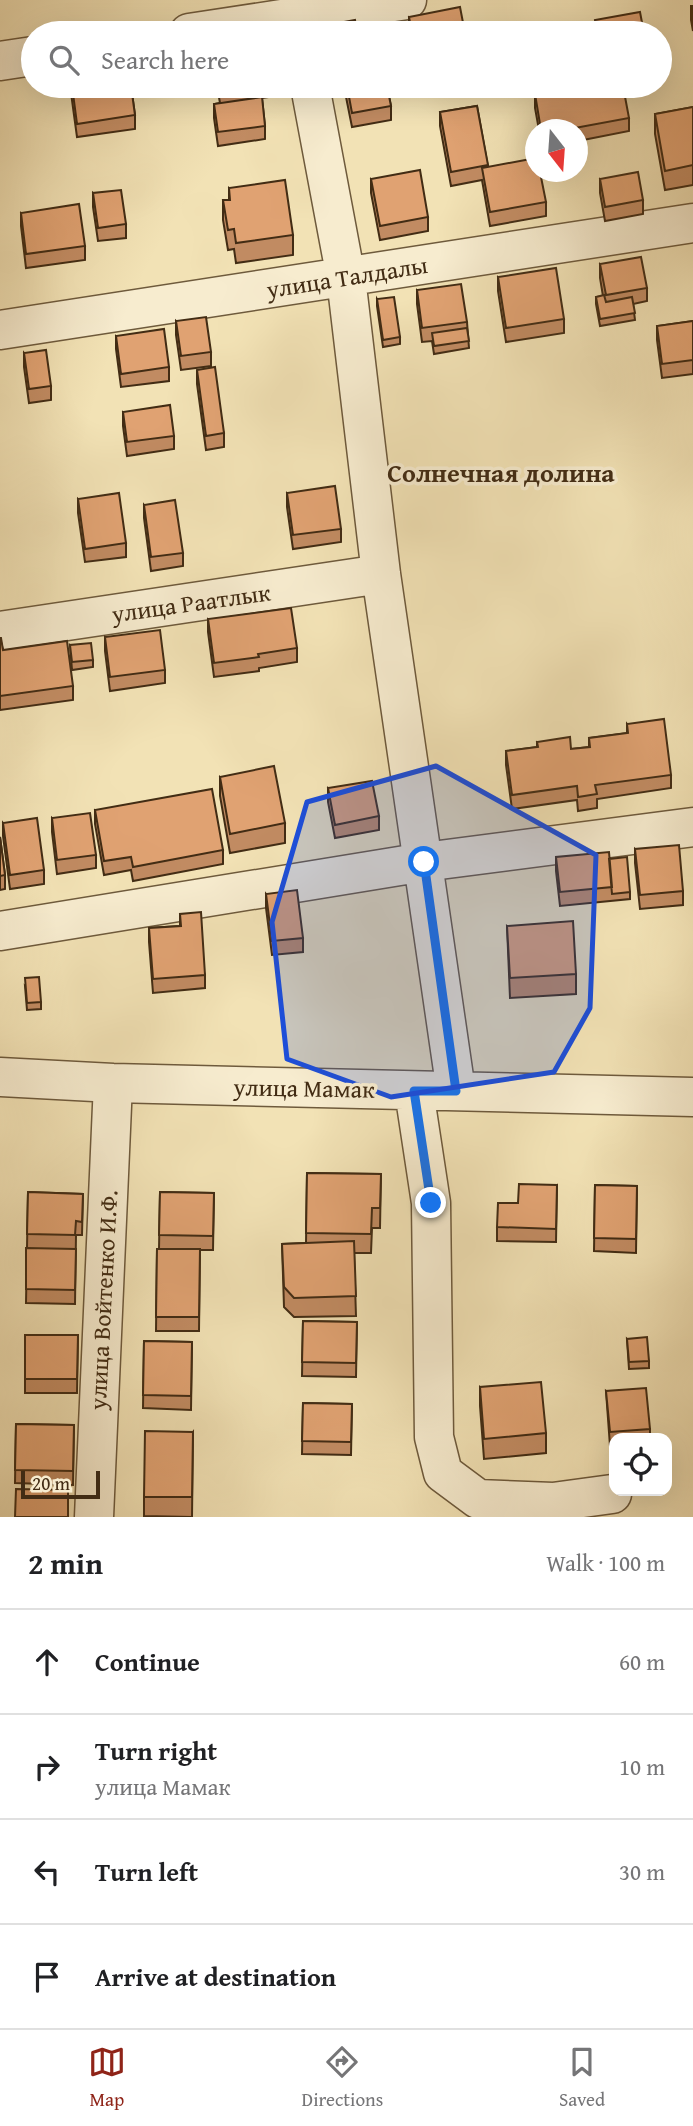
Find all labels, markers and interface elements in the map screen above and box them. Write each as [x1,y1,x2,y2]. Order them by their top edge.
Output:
search box [21,21,672,98]
text: Search here [101,40,229,79]
icon: search [45,41,83,79]
north arrow [525,119,588,182]
street label: улица Талдалы [263,247,430,307]
district label: Солнечная долина [387,453,615,492]
street label: улица Раатлык [108,574,273,632]
route start [408,846,439,877]
street label: улица Мамак [232,1069,375,1107]
route end [415,1187,446,1218]
street label: улица Войтенко И.Ф. [80,1189,126,1412]
map controls [609,1433,672,1496]
button: locate [609,1433,672,1496]
scale bar [21,1468,100,1500]
text: 20 m [32,1469,70,1497]
text: 2 min [28,1541,103,1585]
text: Walk · 100 m [546,1546,665,1579]
text: Continue [95,1642,200,1681]
icon: ahead [28,1643,66,1681]
text: 60 m [619,1645,665,1678]
text: Turn right [95,1731,217,1770]
icon: right [28,1748,66,1786]
text: 10 m [619,1750,665,1783]
text: улица Мамак [95,1770,231,1803]
text: Turn left [95,1852,198,1891]
icon: left [28,1853,66,1891]
text: 30 m [619,1855,665,1888]
text: Arrive at destination [95,1957,336,1996]
icon: arrive [28,1958,66,1996]
tab: Map [88,2043,126,2113]
tab: Directions [302,2043,383,2113]
tab: Saved [559,2043,605,2113]

